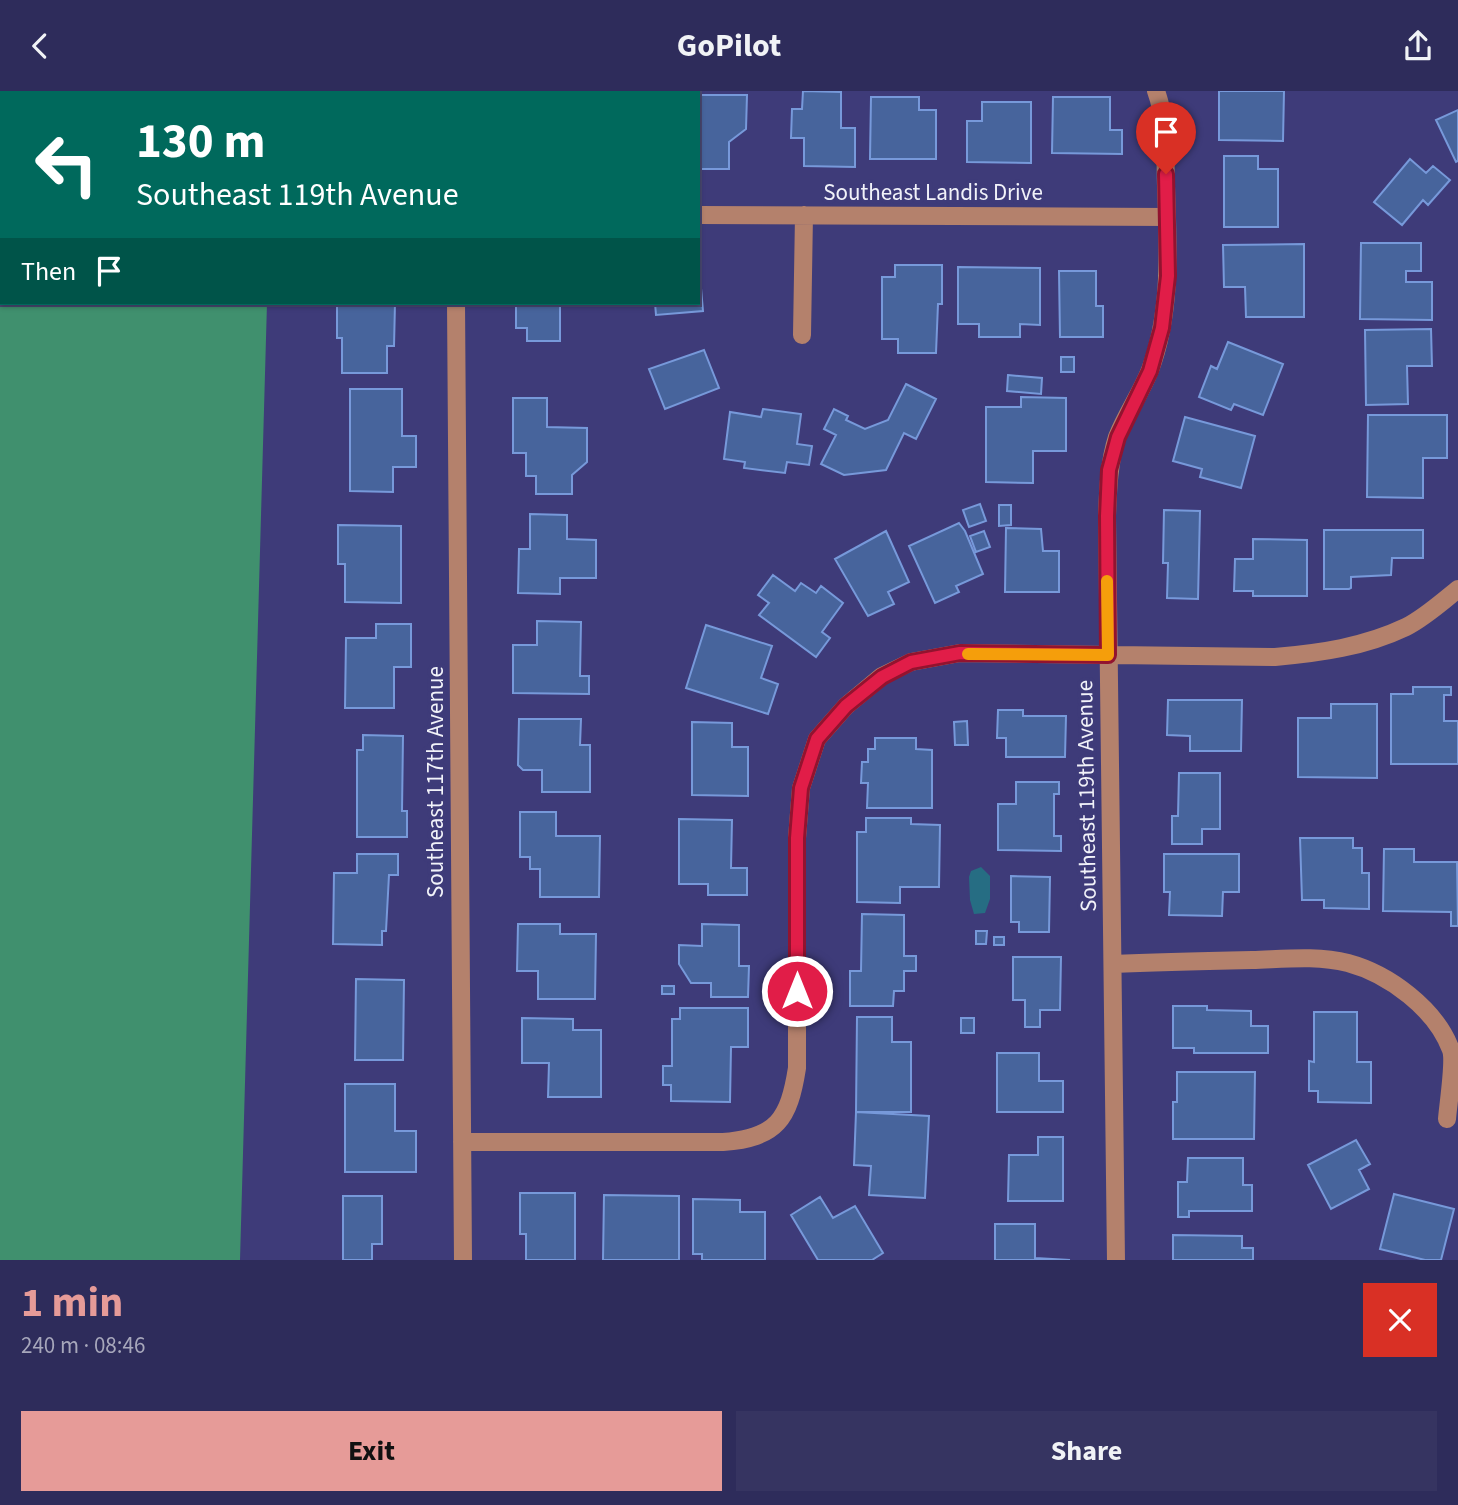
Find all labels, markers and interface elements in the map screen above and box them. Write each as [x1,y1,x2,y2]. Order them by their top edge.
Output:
text: GoPilot [677,23,781,69]
icon: back [21,27,59,65]
icon: share [1399,27,1437,65]
pin [1136,102,1196,174]
text: 130 m [136,107,265,177]
icon: arrive [1147,113,1185,151]
icon: left [21,119,112,210]
text: Southeast 119th Avenue [136,172,459,218]
street label: Southeast Landis Drive [823,176,1043,209]
icon: arrive [90,252,128,290]
text: Then [21,253,76,290]
street label: Southeast 117th Avenue [419,666,452,898]
street label: Southeast 119th Avenue [1068,680,1105,912]
position arrow [760,954,834,1028]
text: 1 min [21,1273,123,1333]
button: close [1363,1283,1437,1357]
text: 240 m · 08:46 [21,1329,145,1362]
button: Exit [21,1411,722,1491]
button: Share [736,1411,1437,1491]

